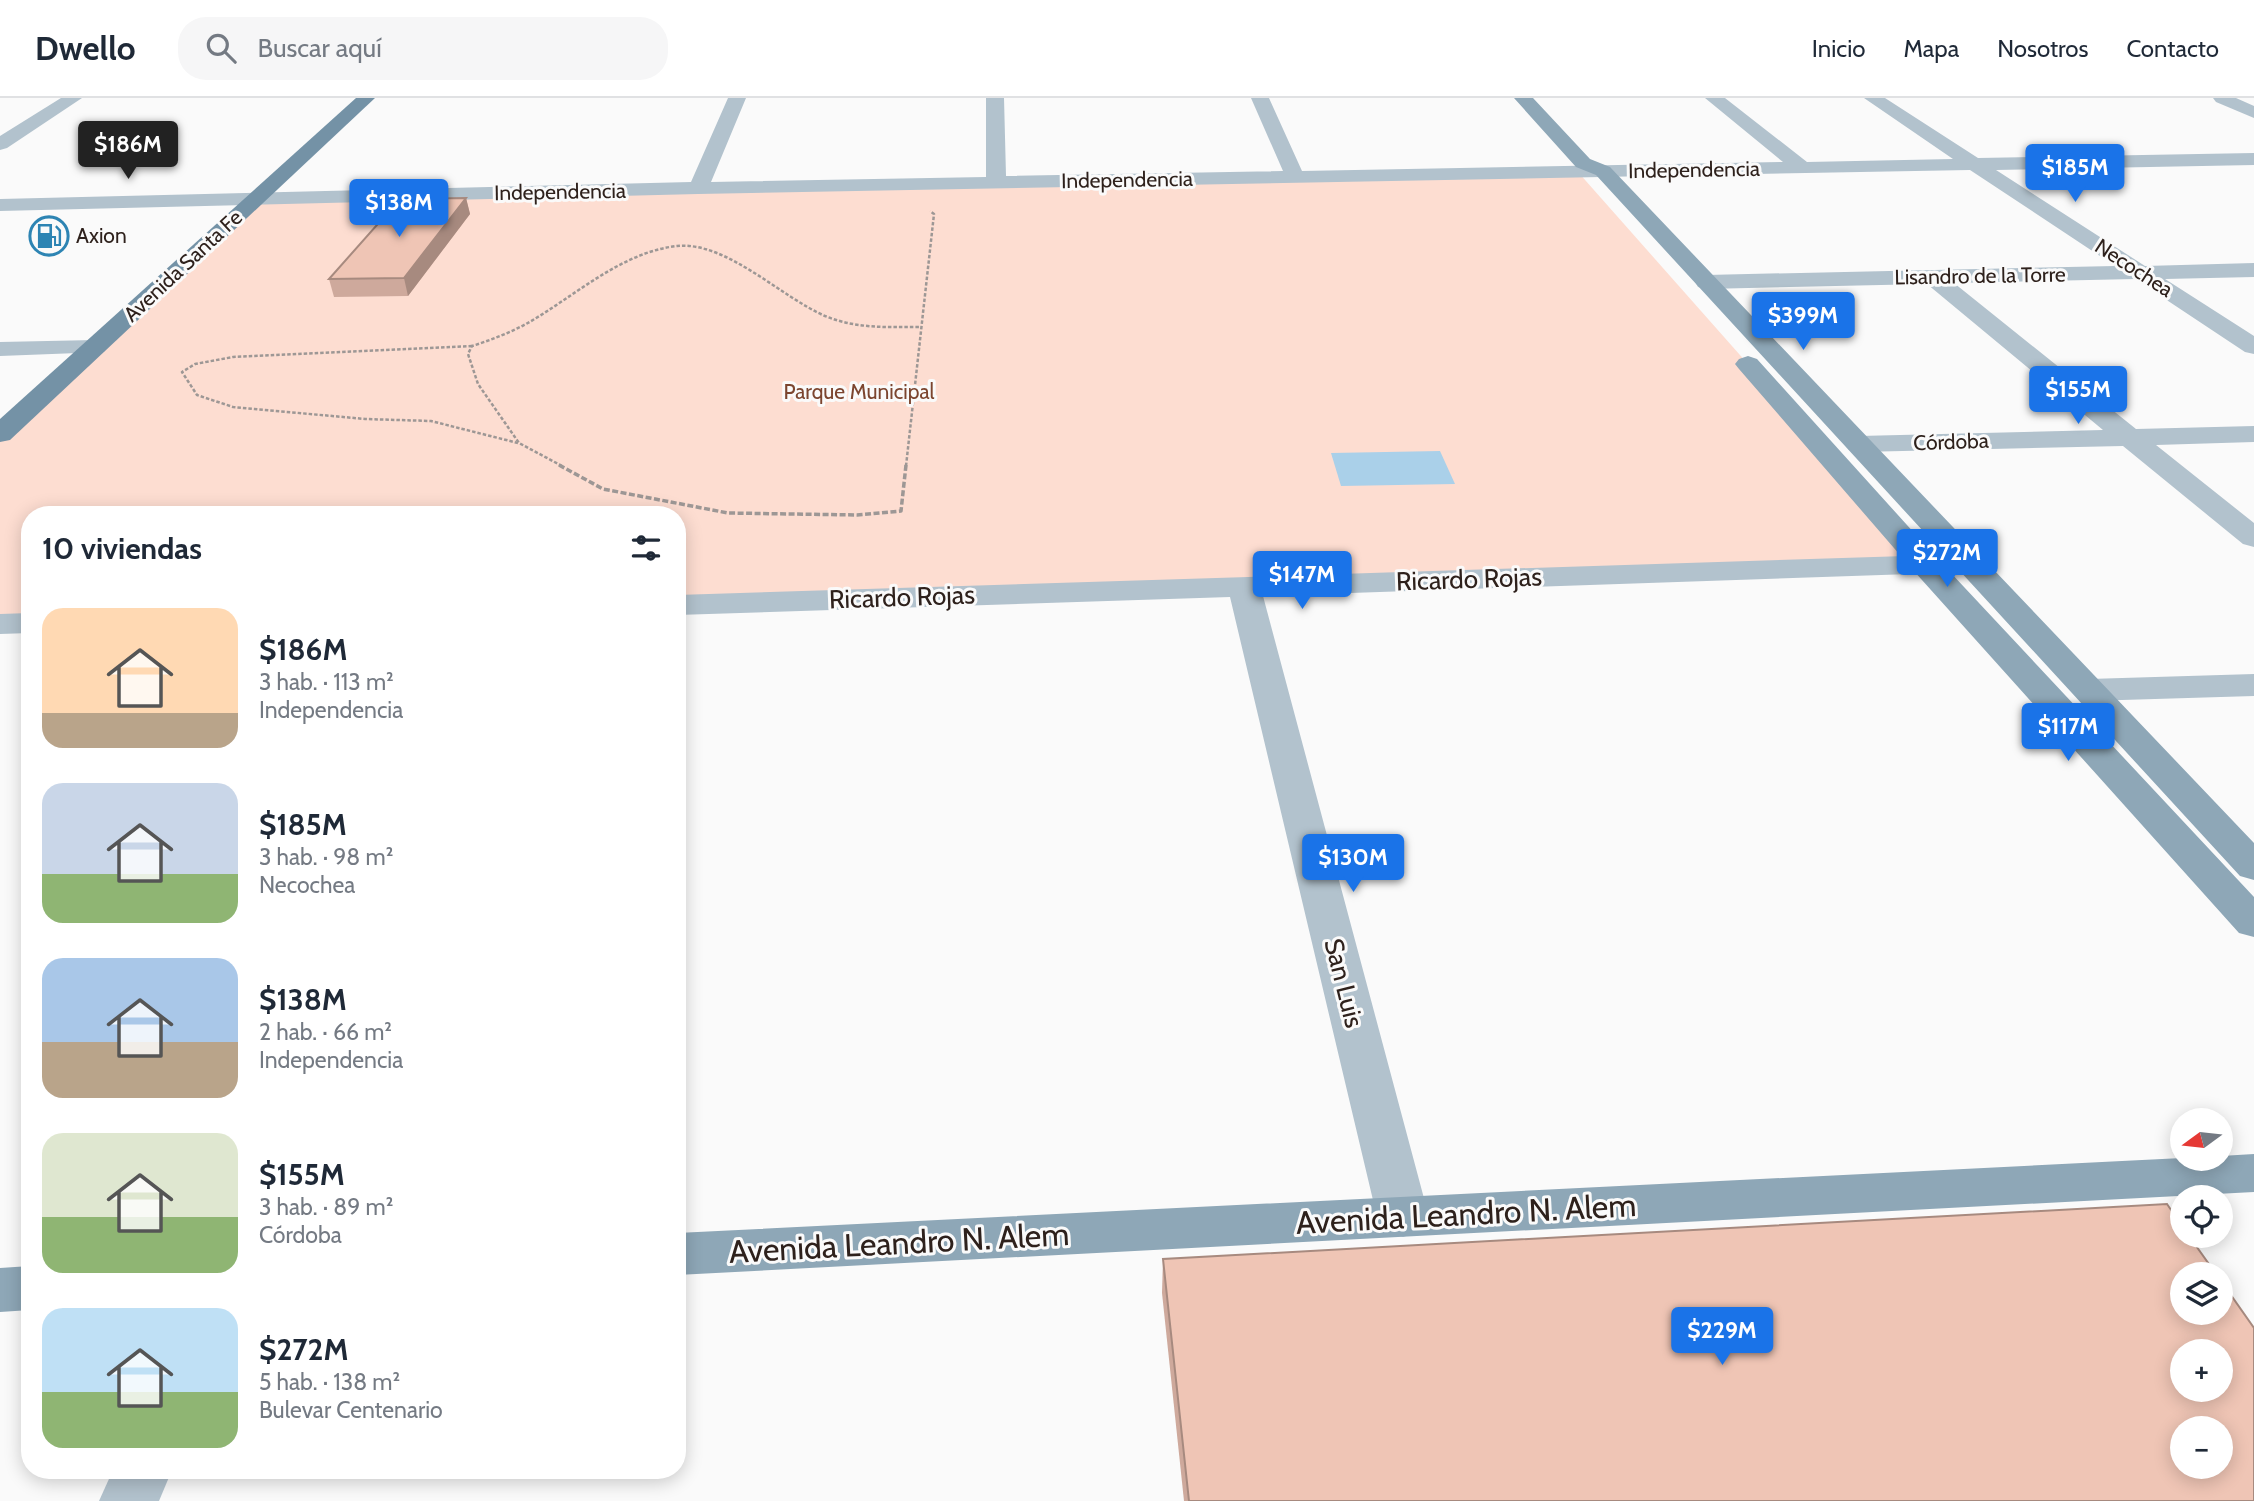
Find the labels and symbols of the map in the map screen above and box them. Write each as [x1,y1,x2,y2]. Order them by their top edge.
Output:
pin: $186M [79,122,177,181]
pin: $185M [2026,144,2124,204]
street label: Independencia [1628,156,1760,183]
street label: Independencia [1061,166,1193,193]
street label: Independencia [494,178,626,205]
pin: $138M [350,180,448,239]
street label: Avenida Santa Fe [118,204,247,327]
fuel station icon: Axion [28,215,70,257]
place label: Axion [76,223,127,248]
street label: Necochea [2091,233,2178,302]
street label: Lisandro de la Torre [1894,262,2066,289]
pin: $399M [1754,292,1852,352]
pin: $155M [2029,366,2127,426]
park label: Parque Municipal [783,379,935,404]
street label: Córdoba [1913,428,1989,455]
pin: $272M [1898,530,1996,589]
pin: $147M [1253,552,1351,611]
street label: Ricardo Rojas [1395,560,1543,598]
street label: Ricardo Rojas [828,578,976,616]
pin: $117M [2019,704,2117,763]
pin: $130M [1304,834,1402,894]
street label: San Luis [1317,935,1371,1031]
north arrow [2170,1108,2233,1171]
street label: Avenida Leandro N. Alem [1295,1185,1637,1242]
street label: Avenida Leandro N. Alem [728,1214,1070,1271]
pin: $229M [1673,1308,1771,1367]

